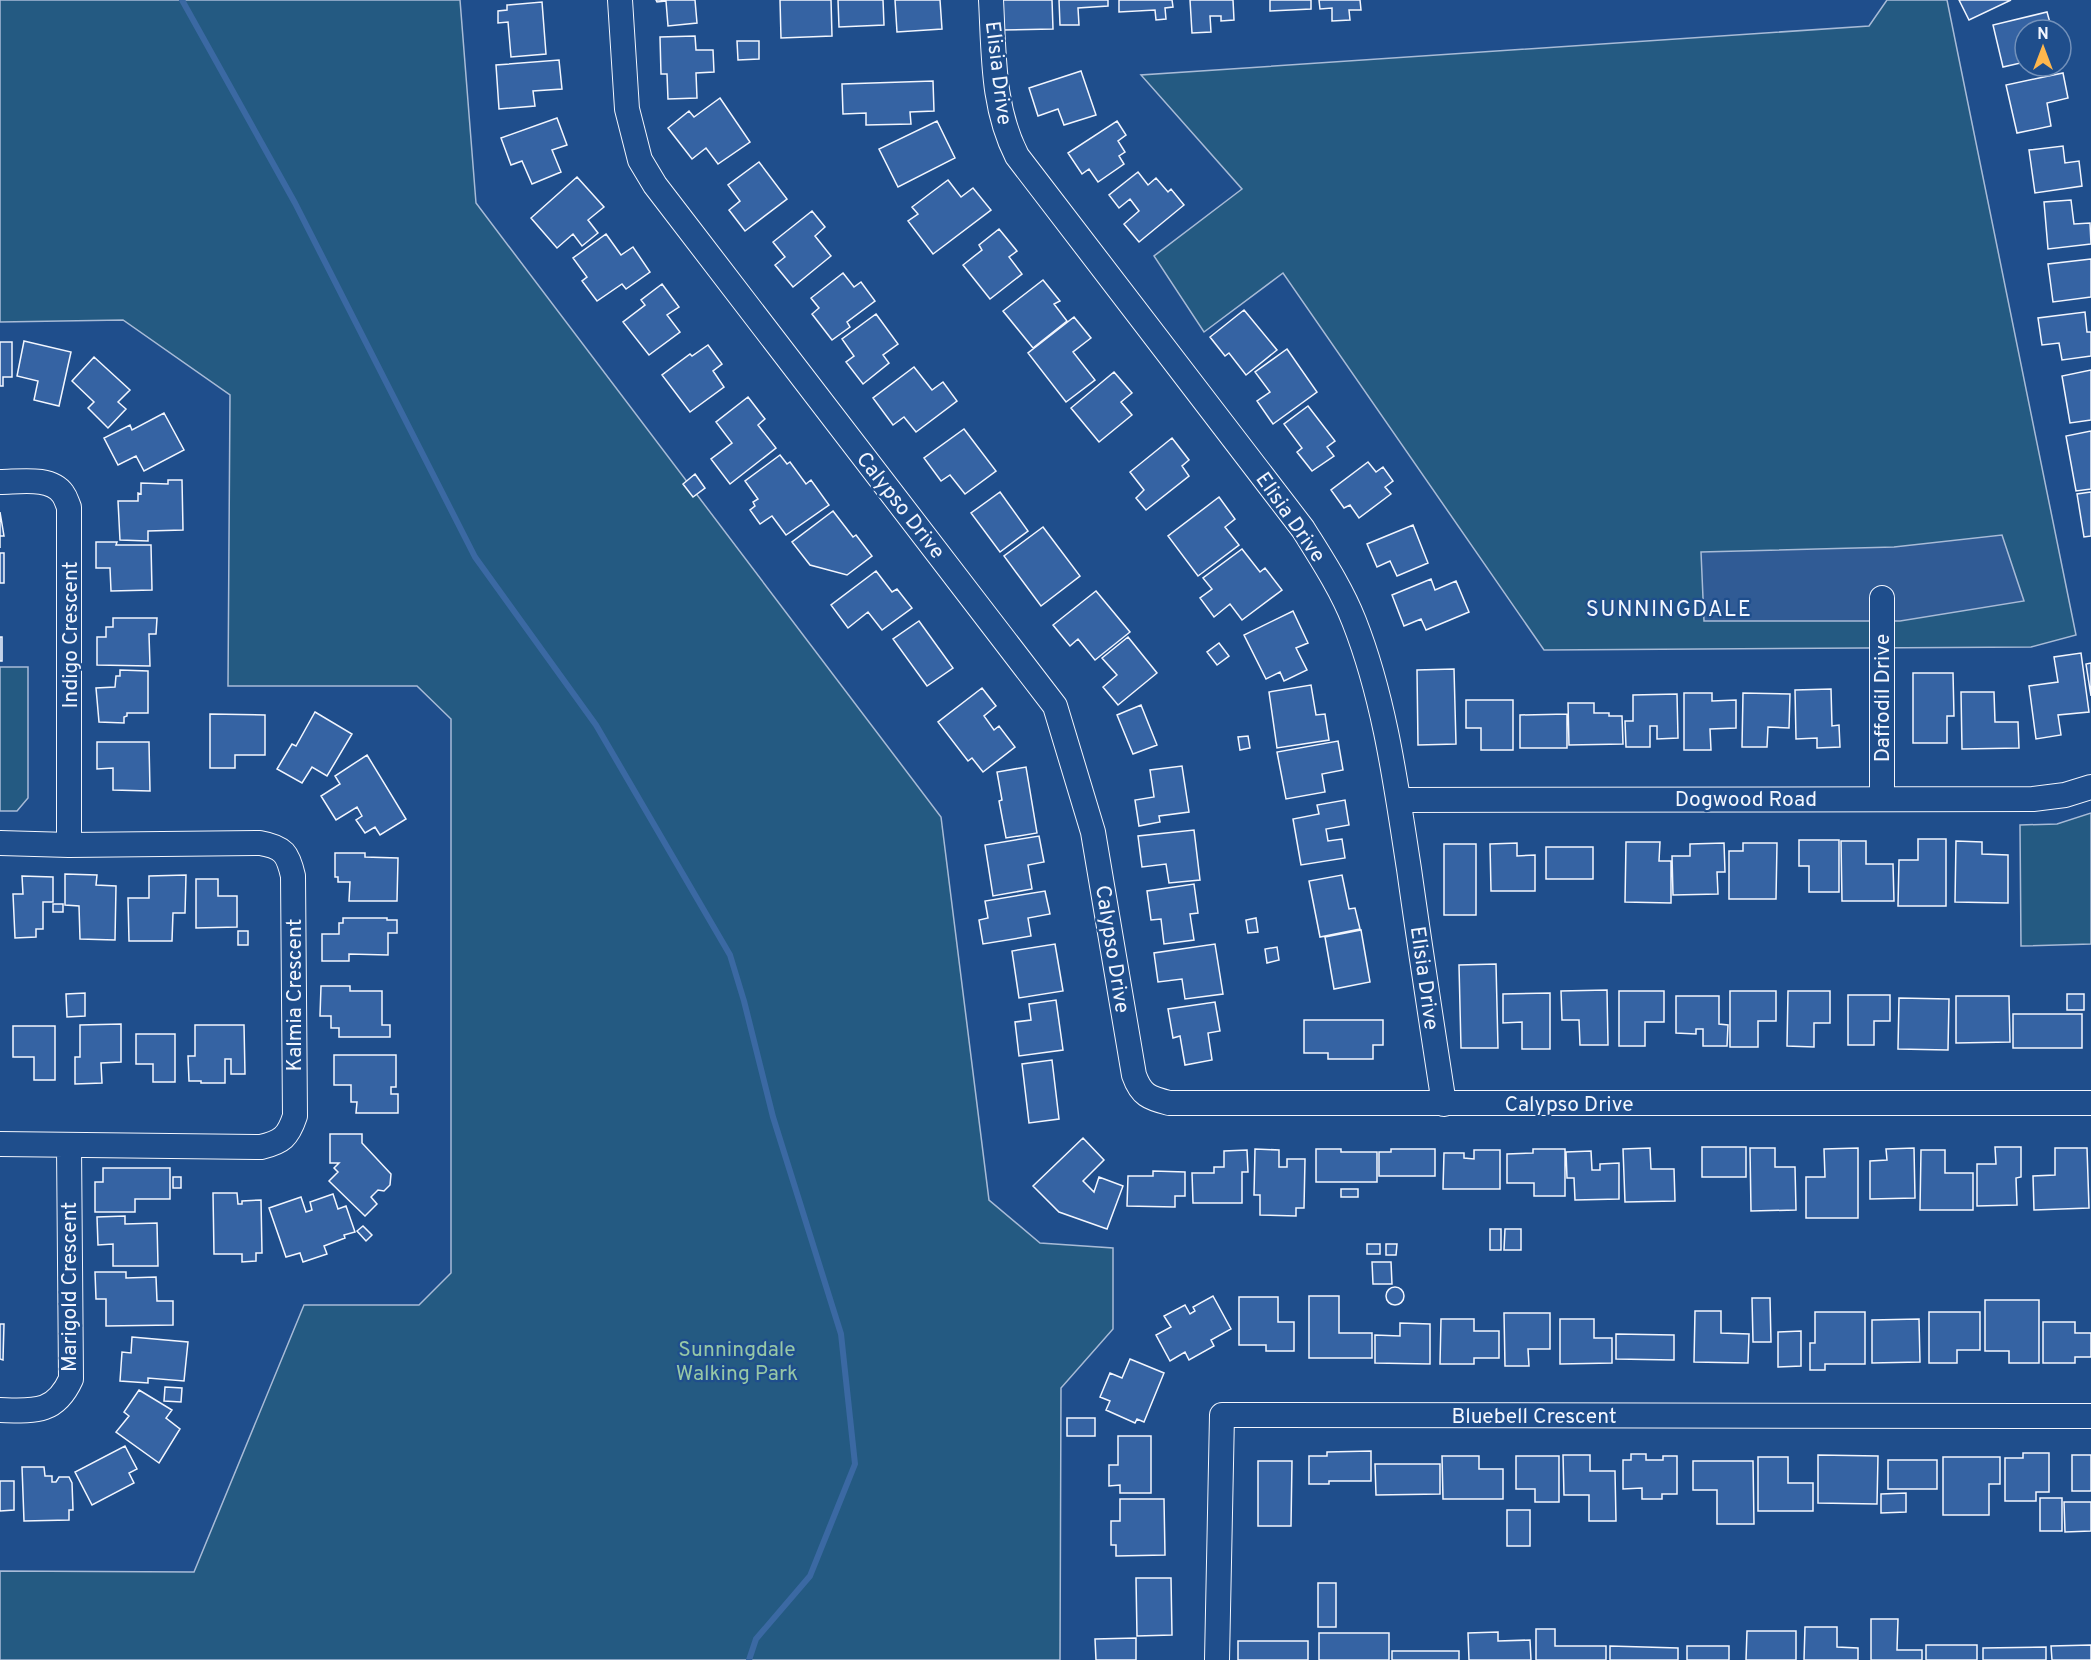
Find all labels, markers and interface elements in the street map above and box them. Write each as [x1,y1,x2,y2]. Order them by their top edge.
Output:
north arrow [2013,18,2073,78]
street label: Elisia Drive [978,20,1017,127]
text: N [2037,25,2049,45]
street label: Calypso Drive [849,447,950,565]
street label: Elisia Drive [1249,467,1331,568]
street label: Indigo Crescent [58,561,85,709]
district label: SUNNINGDALE [1586,597,1752,624]
street label: Daffodil Drive [1870,634,1897,762]
street label: Dogwood Road [1675,787,1817,814]
street label: Calypso Drive [1088,883,1135,1015]
street label: Kalmia Crescent [282,919,309,1071]
street label: Elisia Drive [1403,925,1444,1032]
street label: Calypso Drive [1504,1092,1634,1119]
street label: Marigold Crescent [57,1202,84,1372]
park label: Sunningdale Walking Park [676,1337,798,1388]
street label: Bluebell Crescent [1451,1404,1617,1431]

